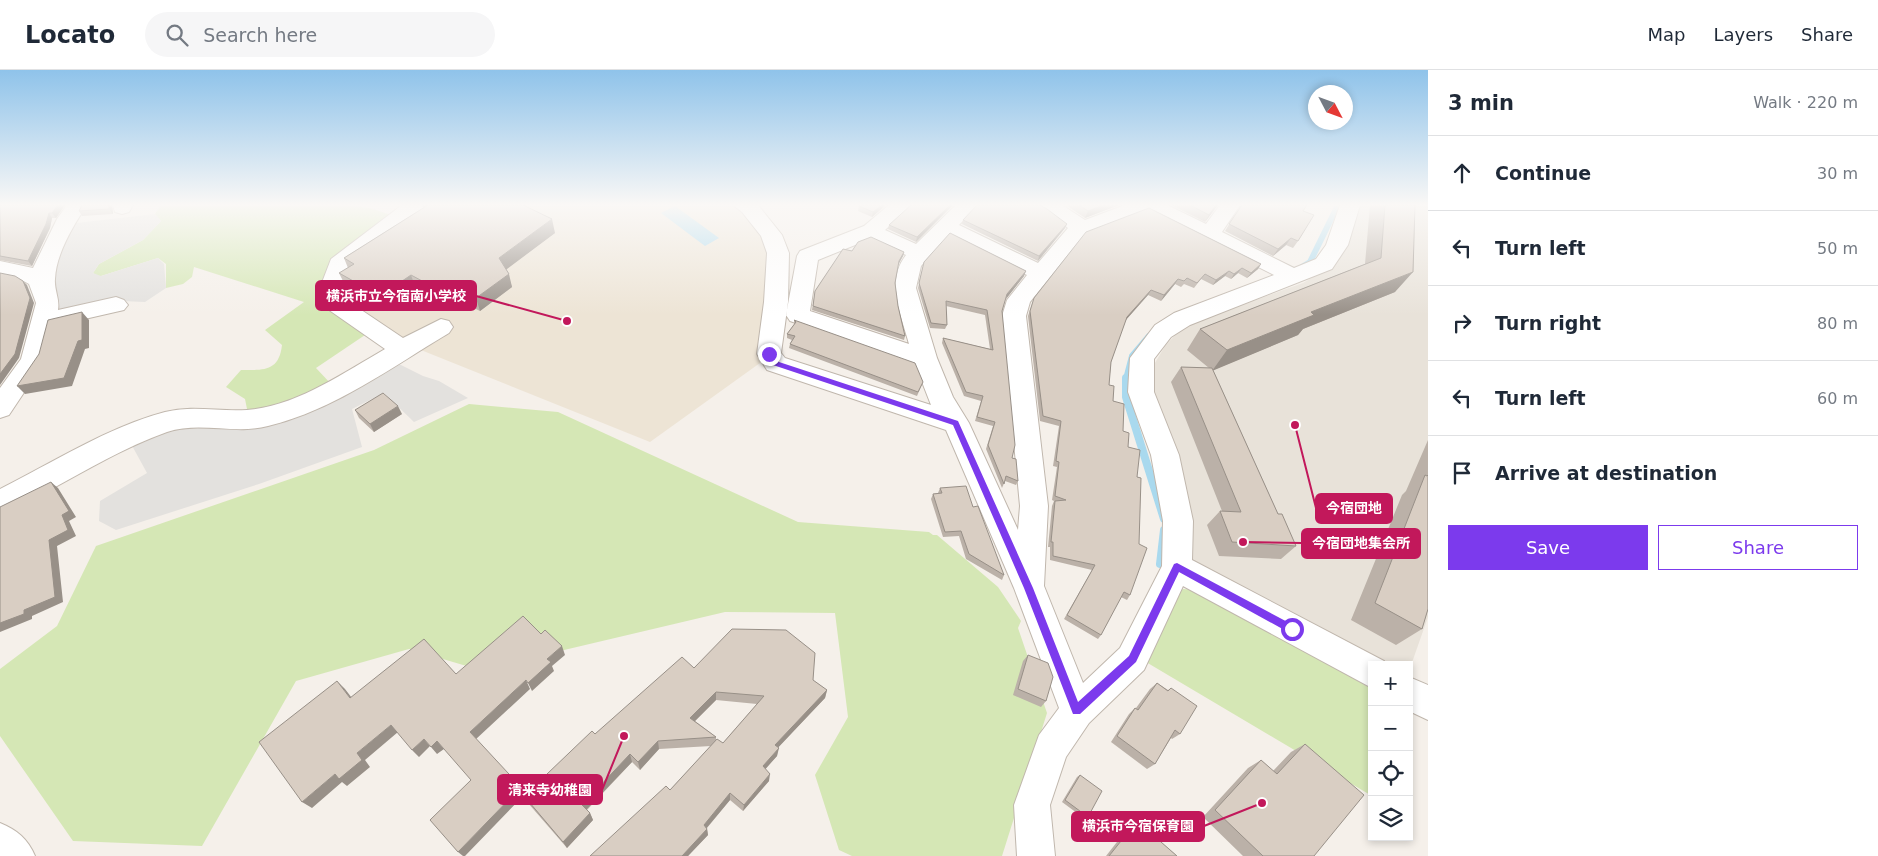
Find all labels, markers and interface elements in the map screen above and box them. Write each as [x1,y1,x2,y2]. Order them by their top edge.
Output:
search box [145,12,495,57]
text: Locato [25,21,115,49]
icon: search [163,21,191,49]
text: Search here [203,24,317,46]
text: Map [1647,24,1685,45]
text: Layers [1713,24,1773,45]
text: Share [1801,24,1853,45]
north arrow [1308,85,1353,130]
text: 3 min [1448,91,1514,115]
text: Walk · 220 m [1753,93,1858,112]
icon: ahead [1448,159,1476,187]
text: Continue [1495,162,1591,184]
text: 30 m [1817,164,1858,183]
icon: left [1448,234,1476,262]
text: Turn left [1495,237,1586,259]
text: 50 m [1817,239,1858,258]
callout: 横浜市立今宿南小学校 [316,281,476,310]
text: 横浜市立今宿南小学校 [326,288,466,304]
icon: right [1448,309,1476,337]
text: Turn right [1495,312,1601,334]
text: 80 m [1817,314,1858,333]
route end [758,343,781,366]
icon: left [1448,384,1476,412]
text: Turn left [1495,387,1586,409]
text: 60 m [1817,389,1858,408]
icon: arrive [1448,459,1476,487]
text: Arrive at destination [1495,462,1717,484]
callout: 今宿団地 [1316,494,1392,523]
text: 今宿団地 [1326,500,1382,516]
button: Save [1448,525,1648,570]
button: Share [1658,525,1858,570]
callout: 今宿団地集会所 [1302,529,1420,558]
text: 今宿団地集会所 [1312,535,1410,551]
route start [1281,618,1304,641]
map controls [1368,661,1413,841]
button: + [1368,661,1413,706]
button: − [1368,706,1413,751]
button: locate [1368,751,1413,796]
callout: 清来寺幼稚園 [498,775,602,804]
text: 清来寺幼稚園 [508,782,592,798]
button: layers [1368,796,1413,841]
callout: 横浜市今宿保育園 [1072,812,1204,841]
text: 横浜市今宿保育園 [1082,818,1194,834]

